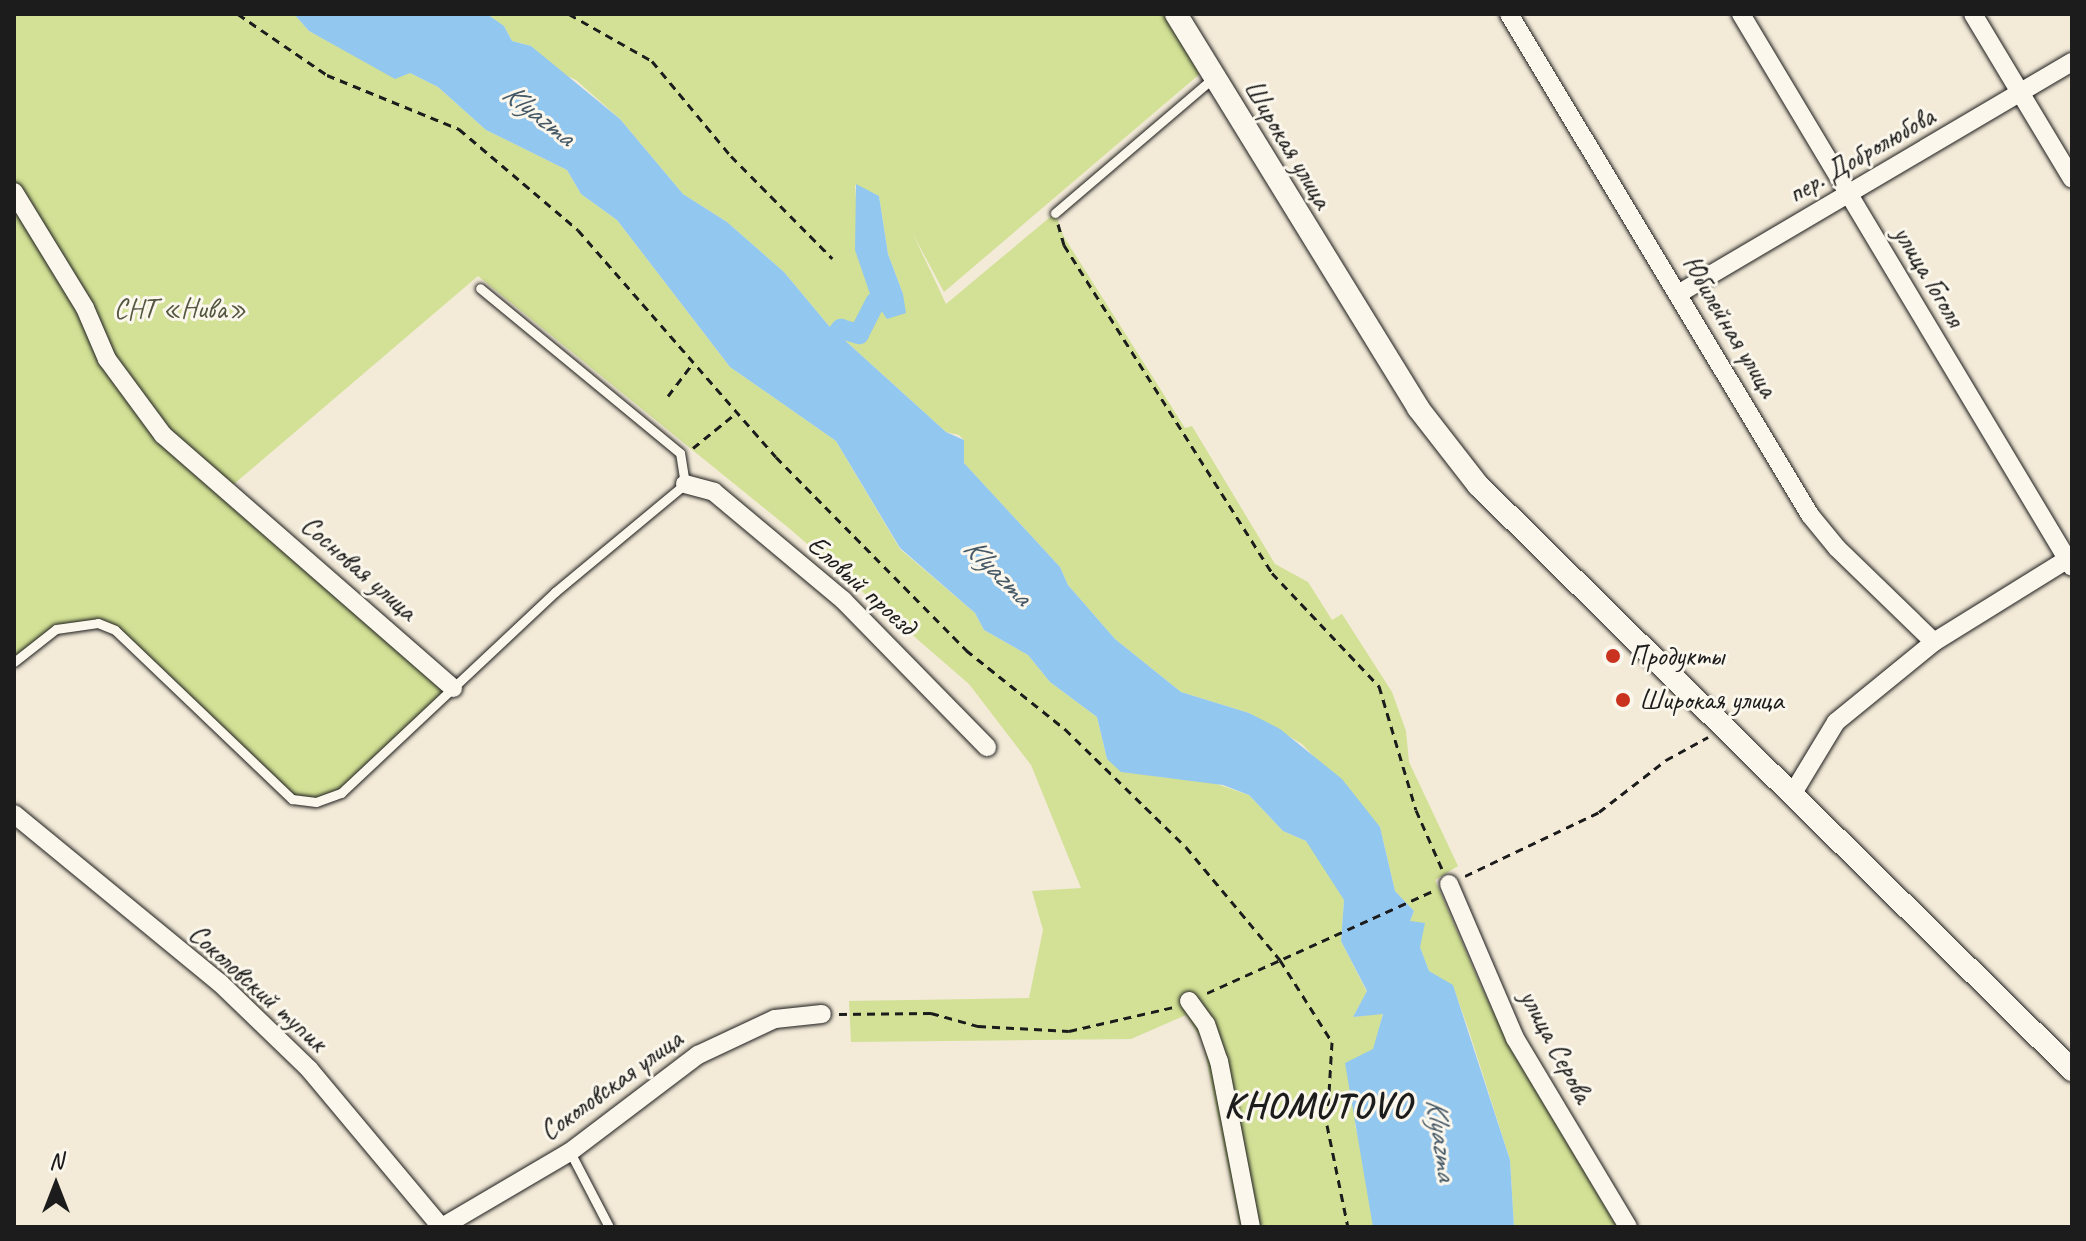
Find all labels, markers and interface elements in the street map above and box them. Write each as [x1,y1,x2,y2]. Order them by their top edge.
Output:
street label: Широкая улица [1236,73,1340,215]
water label: Klyazma [496,75,582,153]
street label: пер. Добролюбова [1782,99,1940,211]
street label: улица Гоголя [1886,220,1972,332]
street label: Юбилейная улица [1674,248,1786,404]
park label: СНТ «Нива» [114,292,246,326]
street label: Сосновая улица [293,508,425,628]
street label: Еловый проезд [801,528,923,642]
water label: Klyazma [956,529,1040,613]
place label: Продукты [1629,639,1724,673]
marker: Продукты [1604,647,1622,665]
place label: Широкая улица [1639,683,1785,717]
marker: Широкая улица [1614,691,1632,709]
street label: Соколовский тупик [182,917,334,1059]
street label: улица Серова [1512,984,1600,1108]
street label: Соколовская улица [532,1022,690,1148]
district label: KHOMUTOVO [1224,1084,1412,1128]
water label: Klyazma [1418,1096,1466,1182]
north arrow [16,1145,96,1225]
text: N [49,1147,63,1175]

